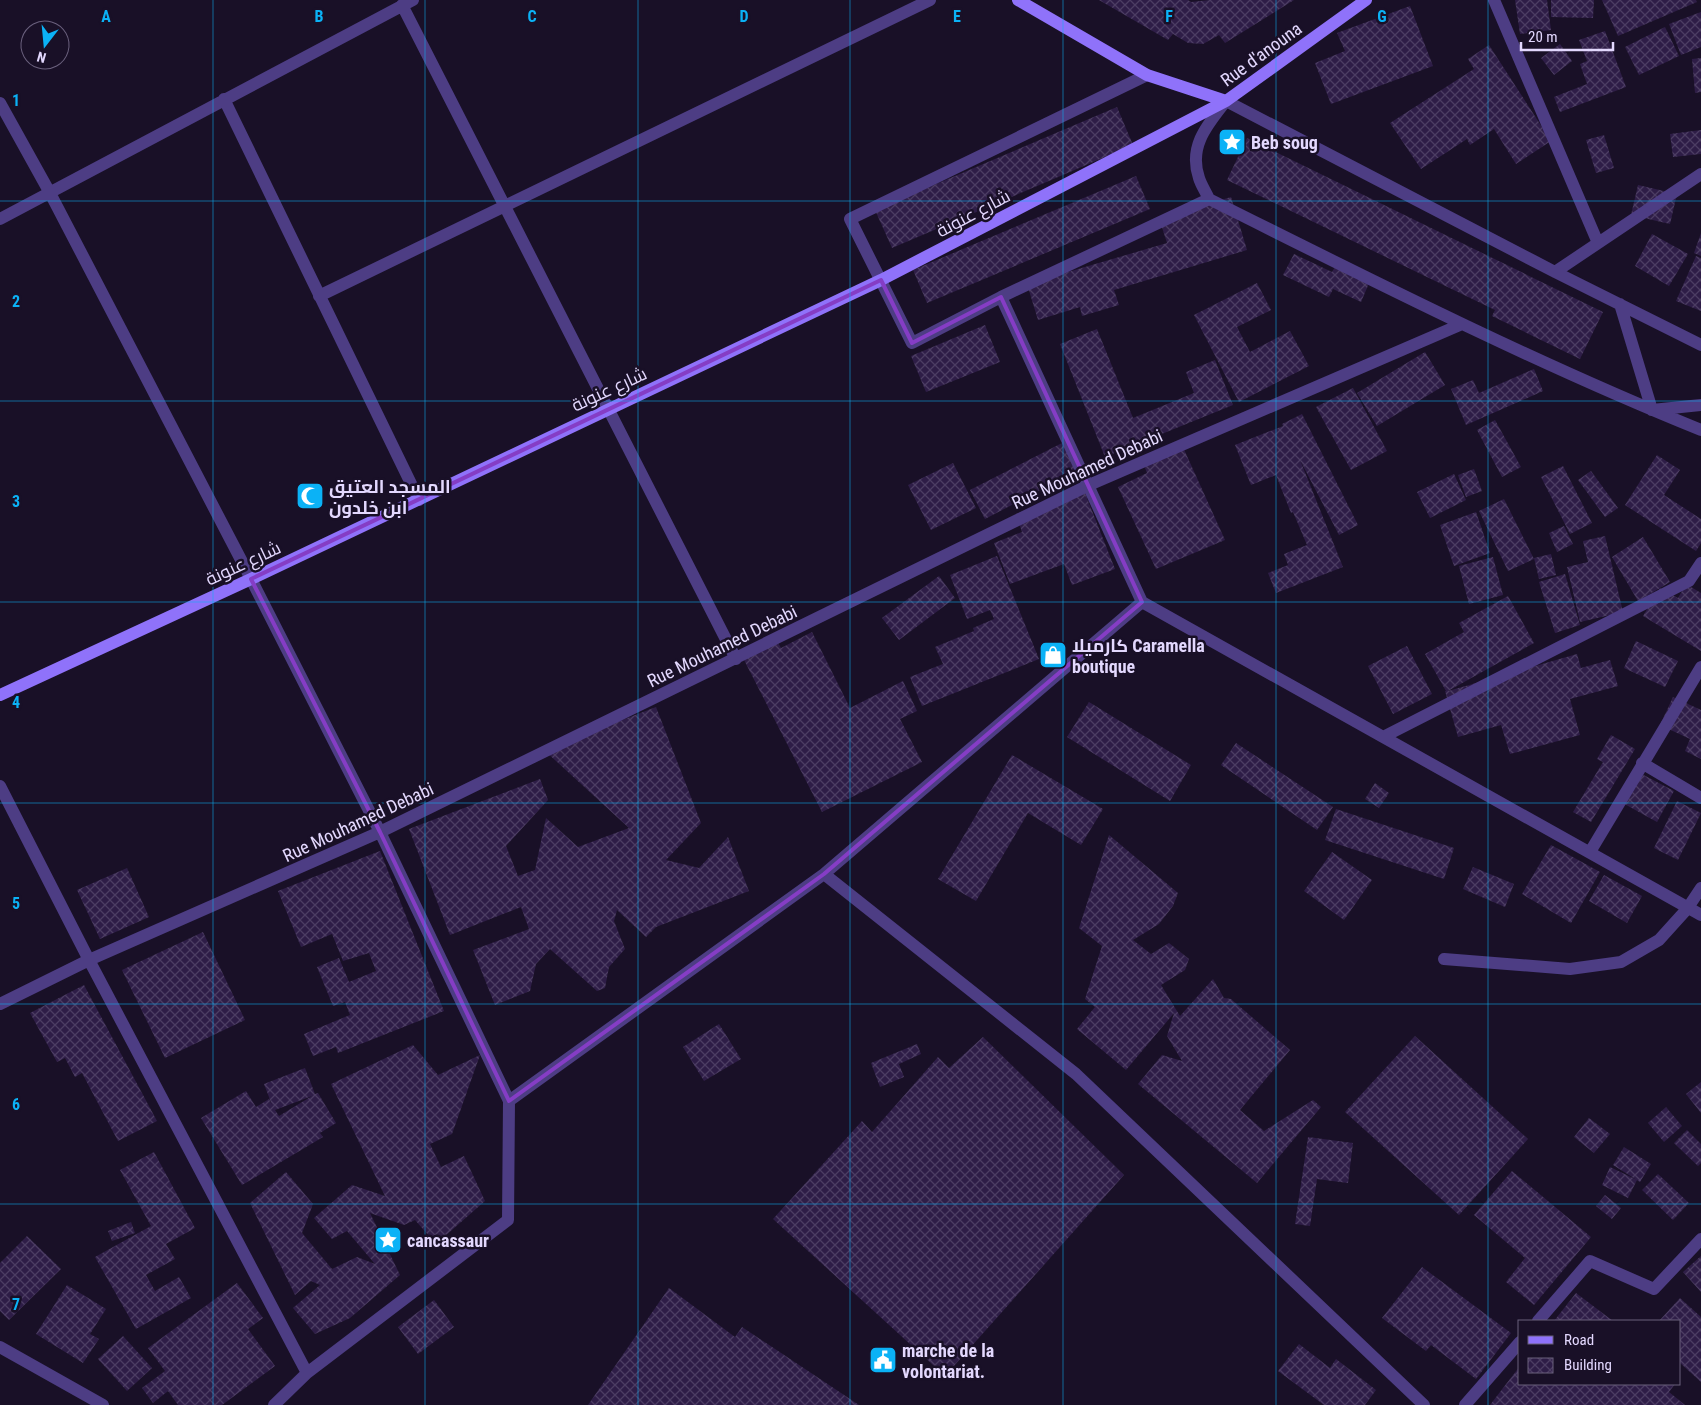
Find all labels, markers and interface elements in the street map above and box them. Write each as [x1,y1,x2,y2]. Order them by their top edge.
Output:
text: A [101,7,111,26]
text: B [315,7,324,26]
text: C [527,7,537,26]
text: D [739,7,749,26]
text: E [953,7,961,26]
text: F [1165,7,1173,26]
text: G [1377,7,1387,26]
street label: Rue d'anouna [1216,18,1306,90]
north arrow [20,20,70,70]
scale bar [1521,20,1614,52]
text: 20 m [1528,28,1558,46]
text: N [35,49,48,66]
text: 1 [12,91,20,110]
place icon: Beb soug [1217,127,1247,157]
place label: Beb soug [1251,132,1318,153]
street label: شارع عنونة [933,185,1014,243]
text: 2 [12,292,20,311]
street label: شارع عنونة [568,362,651,417]
street label: Rue Mouhamed Debabi [1008,425,1166,513]
place label: المسجد العتيق ابن خلدون [329,476,451,519]
mosque icon: المسجد العتيق ابن خلدون [295,481,325,511]
text: 3 [12,492,20,511]
street label: شارع عنونة [202,536,285,591]
street label: Rue Mouhamed Debabi [644,601,800,691]
place label: كارميلا Caramella boutique [1072,635,1205,677]
shop icon: كارميلا Caramella boutique [1038,640,1068,670]
text: 4 [12,693,20,712]
street label: Rue Mouhamed Debabi [279,778,437,866]
text: 5 [12,894,20,913]
text: 6 [12,1095,20,1114]
place icon: cancassaur [373,1225,403,1255]
place label: cancassaur [407,1230,489,1251]
text: 7 [12,1295,20,1314]
legend [1518,1320,1681,1385]
text: Road [1564,1331,1594,1349]
place label: marche de la volontariat. [902,1340,994,1382]
public building icon: marche de la volontariat. [868,1345,898,1375]
text: Building [1564,1356,1612,1374]

